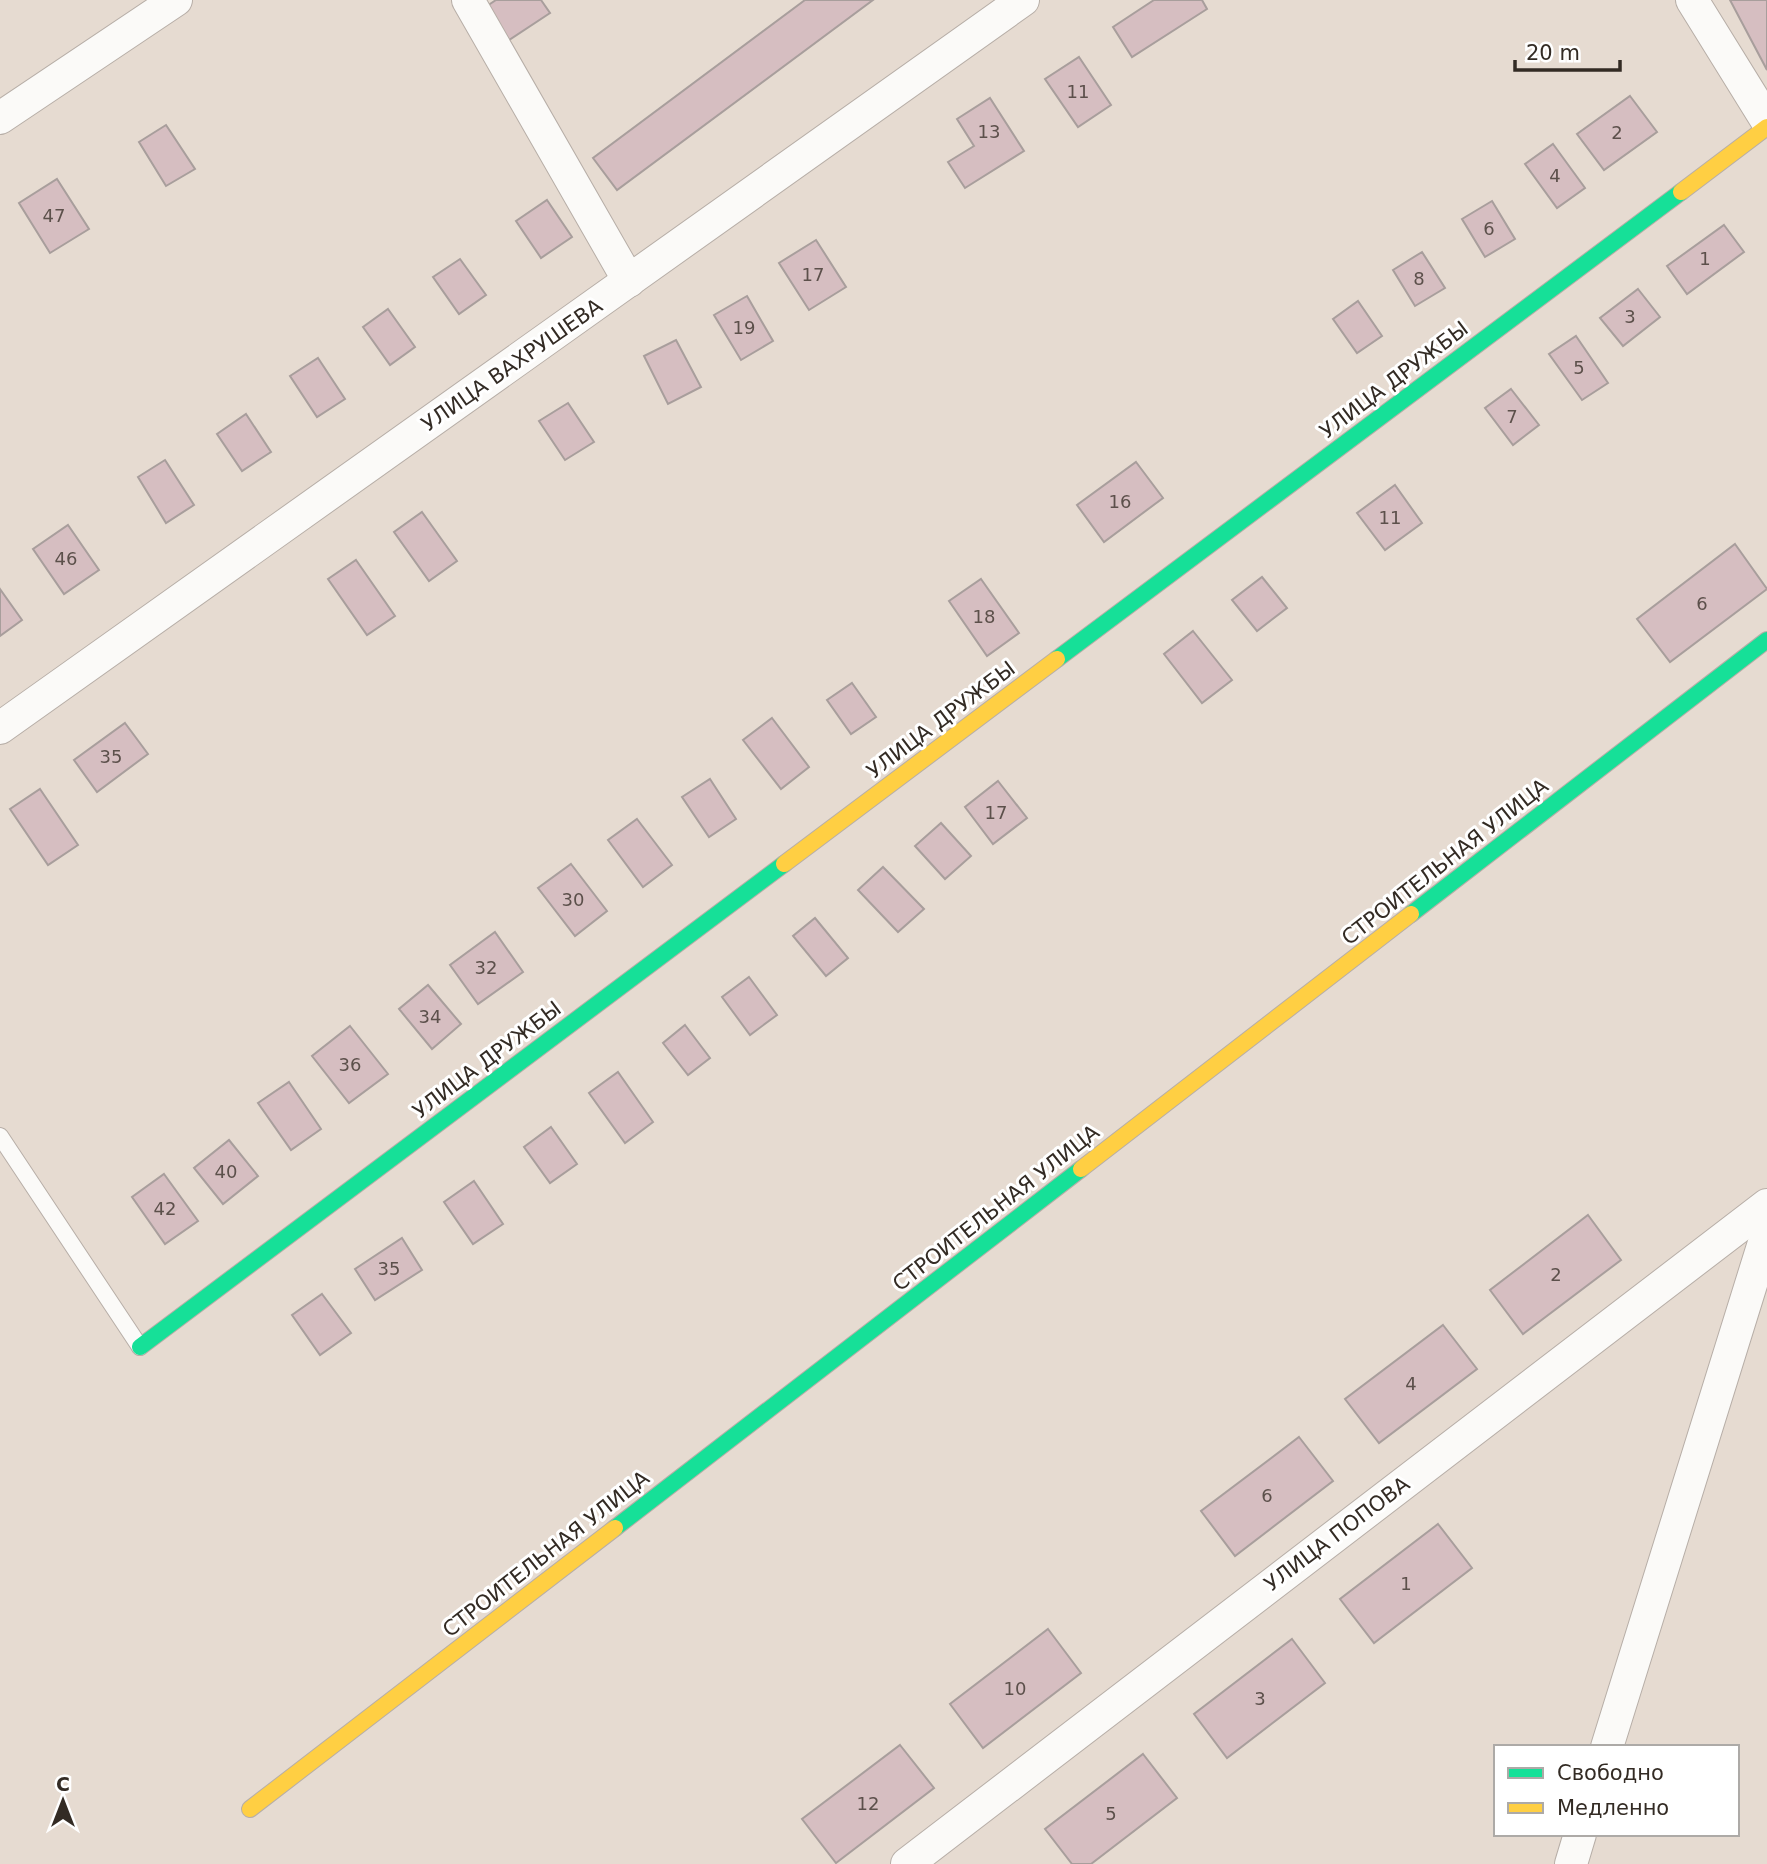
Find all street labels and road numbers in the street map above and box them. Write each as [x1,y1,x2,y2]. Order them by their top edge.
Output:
street label: УЛИЦА ВАХРУШЕВА [417,293,607,436]
street label: УЛИЦА ДРУЖБЫ [1315,317,1473,443]
street label: УЛИЦА ДРУЖБЫ [862,657,1020,783]
street label: СТРОИТЕЛЬНАЯ УЛИЦА [1337,774,1553,950]
street label: УЛИЦА ДРУЖБЫ [408,997,566,1123]
street label: СТРОИТЕЛЬНАЯ УЛИЦА [888,1120,1104,1296]
street label: СТРОИТЕЛЬНАЯ УЛИЦА [438,1466,654,1642]
street label: УЛИЦА ПОПОВА [1260,1471,1415,1596]

